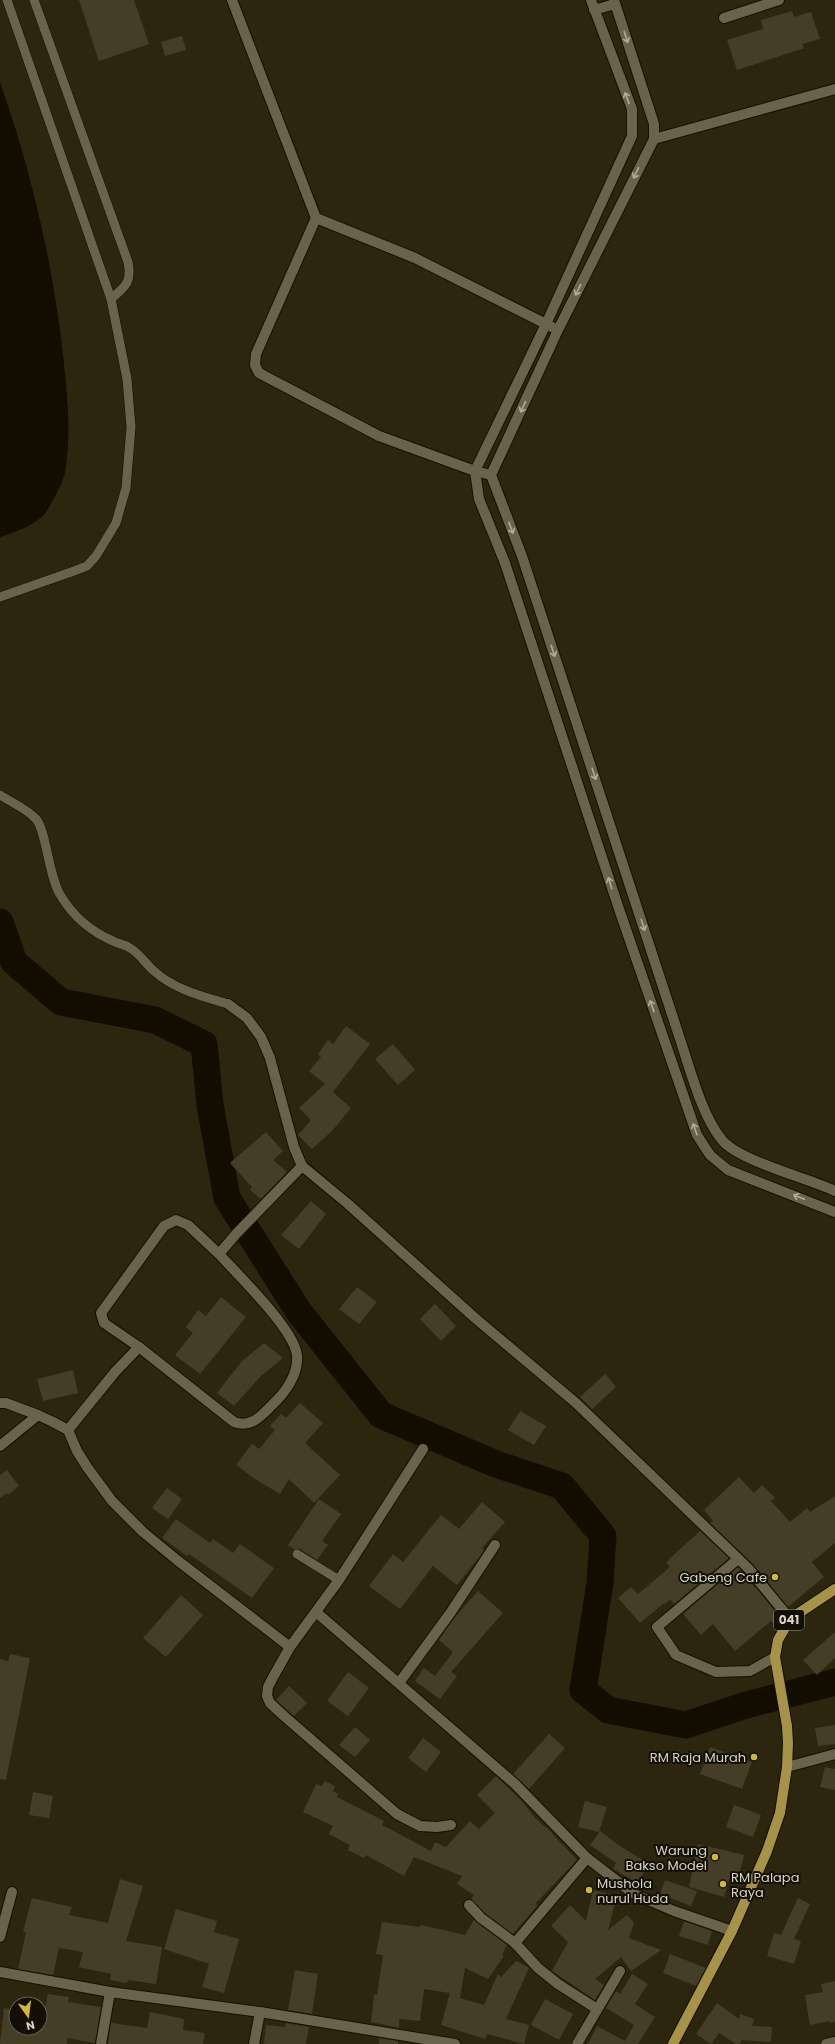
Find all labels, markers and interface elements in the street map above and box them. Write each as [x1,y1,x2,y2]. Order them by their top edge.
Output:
one-way arrow [623,30,630,43]
one-way arrow [623,93,631,105]
one-way arrow [632,167,639,179]
one-way arrow [574,283,581,295]
one-way arrow [518,401,526,413]
one-way arrow [508,521,516,533]
one-way arrow [550,644,557,657]
one-way arrow [590,768,598,780]
one-way arrow [606,877,613,890]
one-way arrow [639,918,647,930]
one-way arrow [648,1000,655,1013]
one-way arrow [690,1123,698,1135]
one-way arrow [793,1193,806,1200]
place label: Gabeng Cafe [680,1568,767,1587]
marker: Gabeng Cafe [770,1572,780,1582]
road number: 041 [774,1610,804,1630]
place label: RM Raja Murah [650,1748,746,1767]
marker: RM Raja Murah [749,1752,759,1762]
place label: Warung Bakso Model [625,1841,707,1875]
marker: Warung Bakso Model [710,1852,720,1862]
place label: RM Palapa Raya [731,1868,799,1902]
place label: Mushola nurul Huda [597,1874,668,1908]
marker: RM Palapa Raya [718,1879,728,1889]
marker: Mushola nurul Huda [584,1885,594,1895]
north arrow [8,1996,48,2036]
text: N [24,2017,36,2034]

